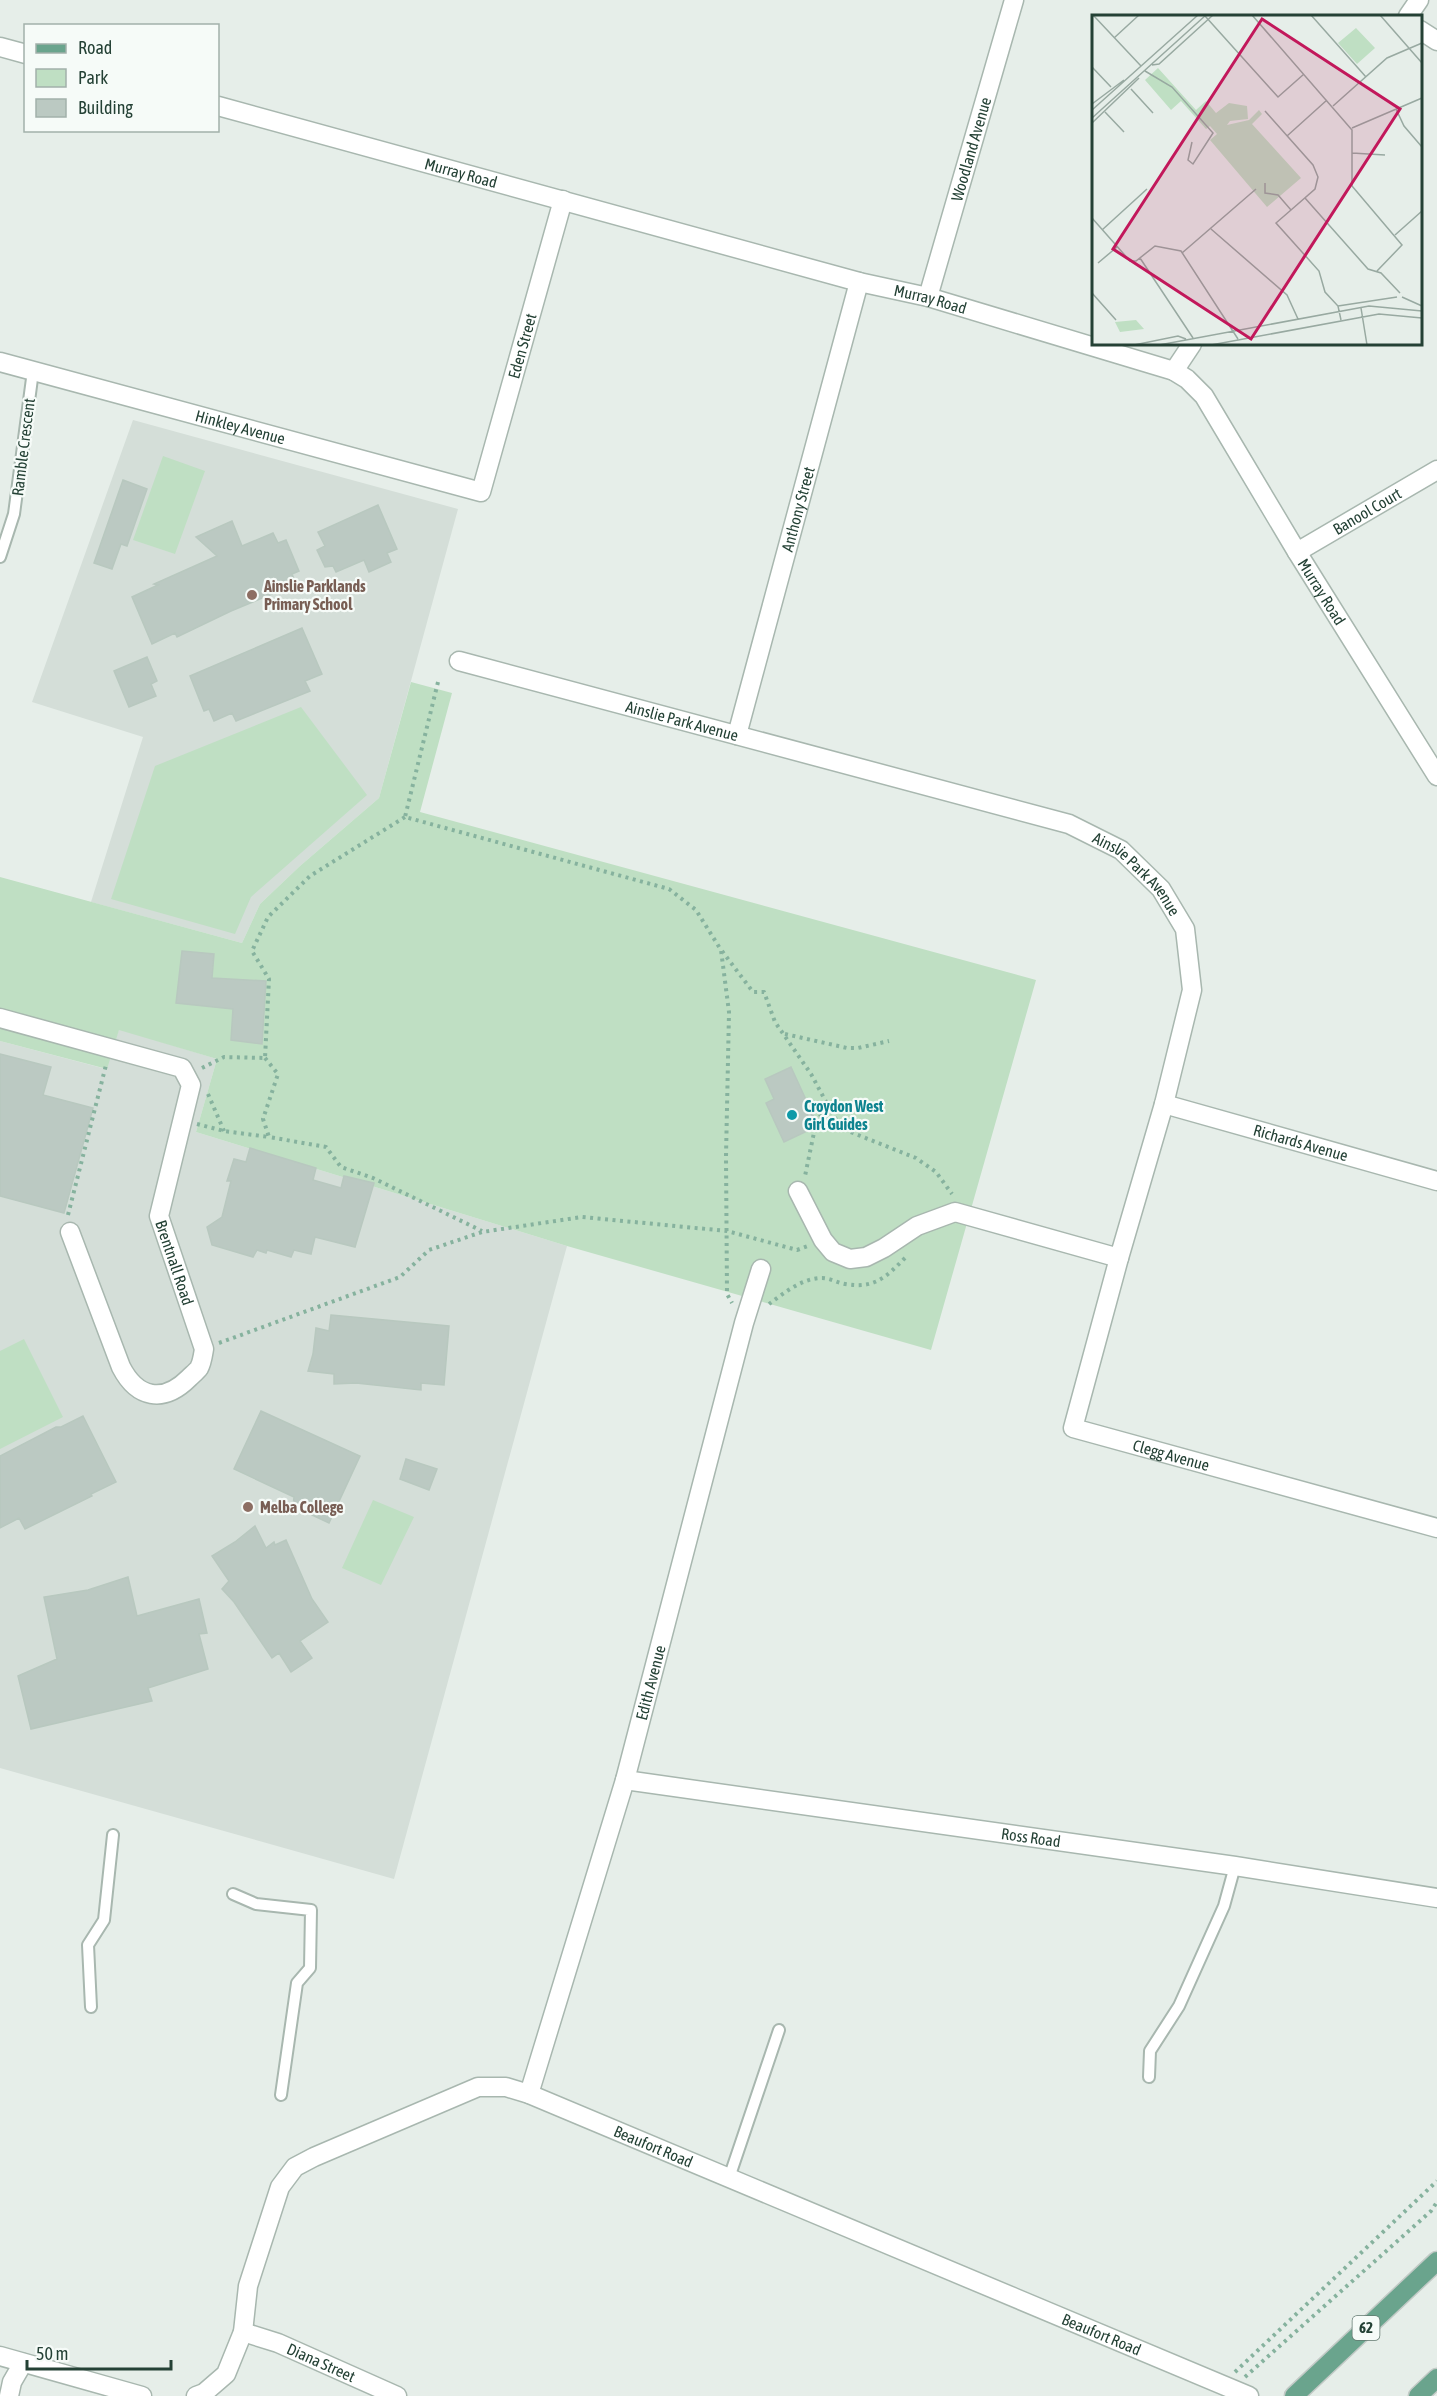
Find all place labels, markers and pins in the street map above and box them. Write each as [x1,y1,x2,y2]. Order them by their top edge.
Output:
place label: Ainslie Parklands Primary School [263,577,366,613]
marker: Ainslie Parklands Primary School [245,588,259,602]
place label: Croydon West Girl Guides [804,1097,884,1133]
marker: Croydon West Girl Guides [785,1108,799,1122]
place label: Melba College [260,1498,344,1516]
marker: Melba College [241,1500,255,1514]

